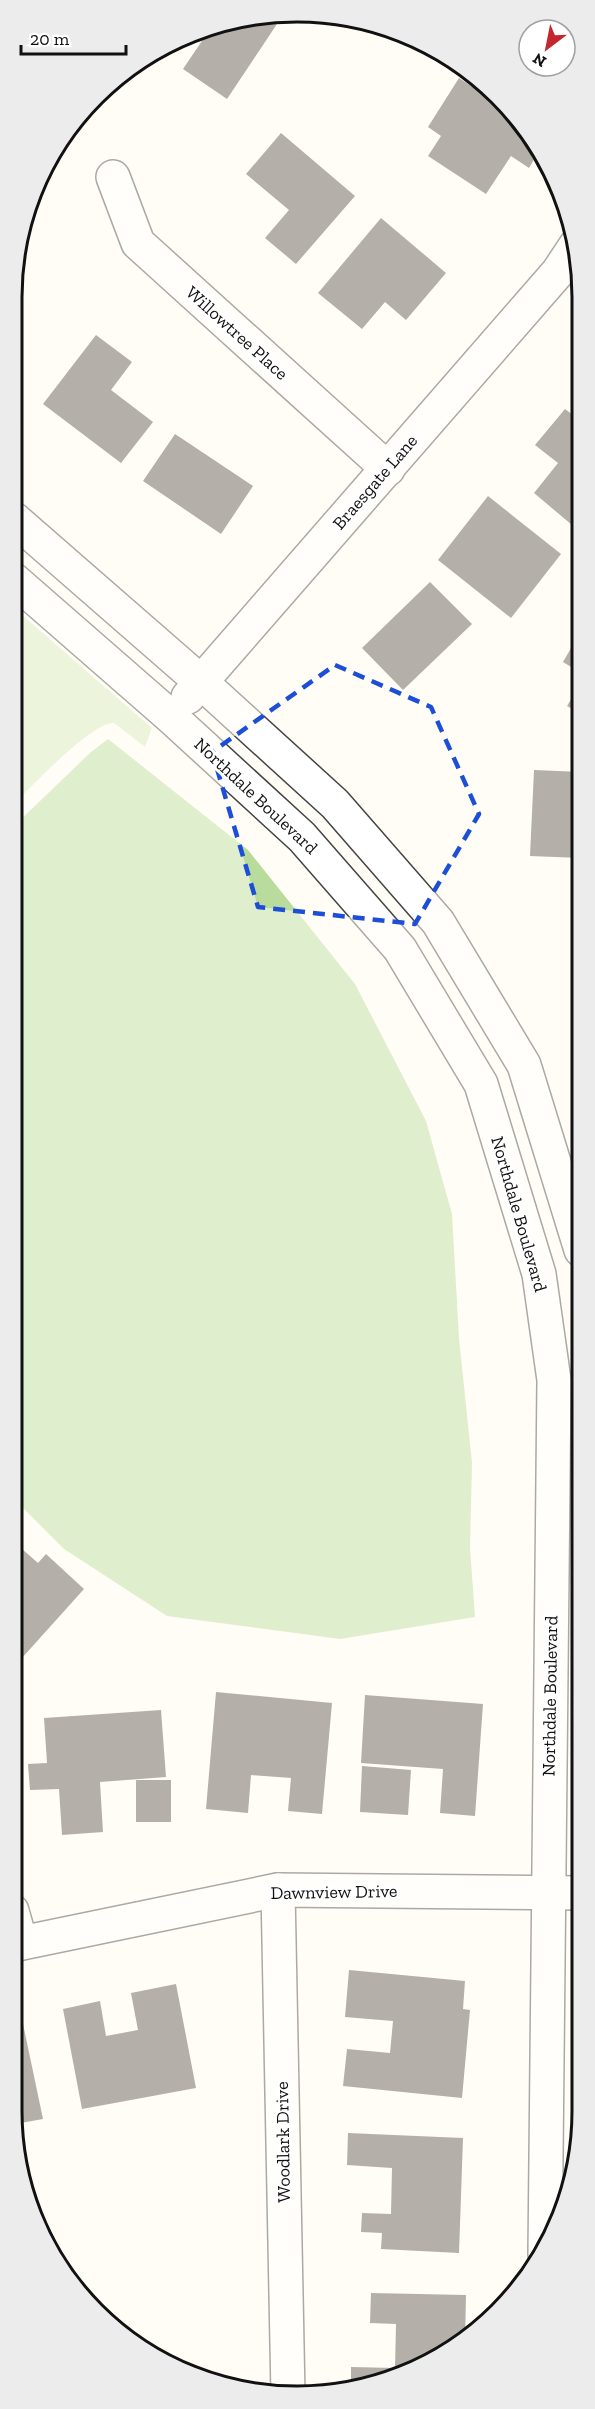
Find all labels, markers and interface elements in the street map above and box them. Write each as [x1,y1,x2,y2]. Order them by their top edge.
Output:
scale bar [21,18,126,56]
north arrow [517,18,577,78]
text: 20 m [30,28,70,50]
text: N [529,49,550,72]
street label: Willowtree Place [181,281,293,385]
street label: Braesgate Lane [328,430,422,534]
street label: Northdale Boulevard [190,733,322,859]
street label: Northdale Boulevard [486,1134,552,1294]
street label: Northdale Boulevard [538,1615,562,1777]
street label: Dawnview Drive [270,1880,398,1904]
street label: Woodlark Drive [271,2081,295,2203]

